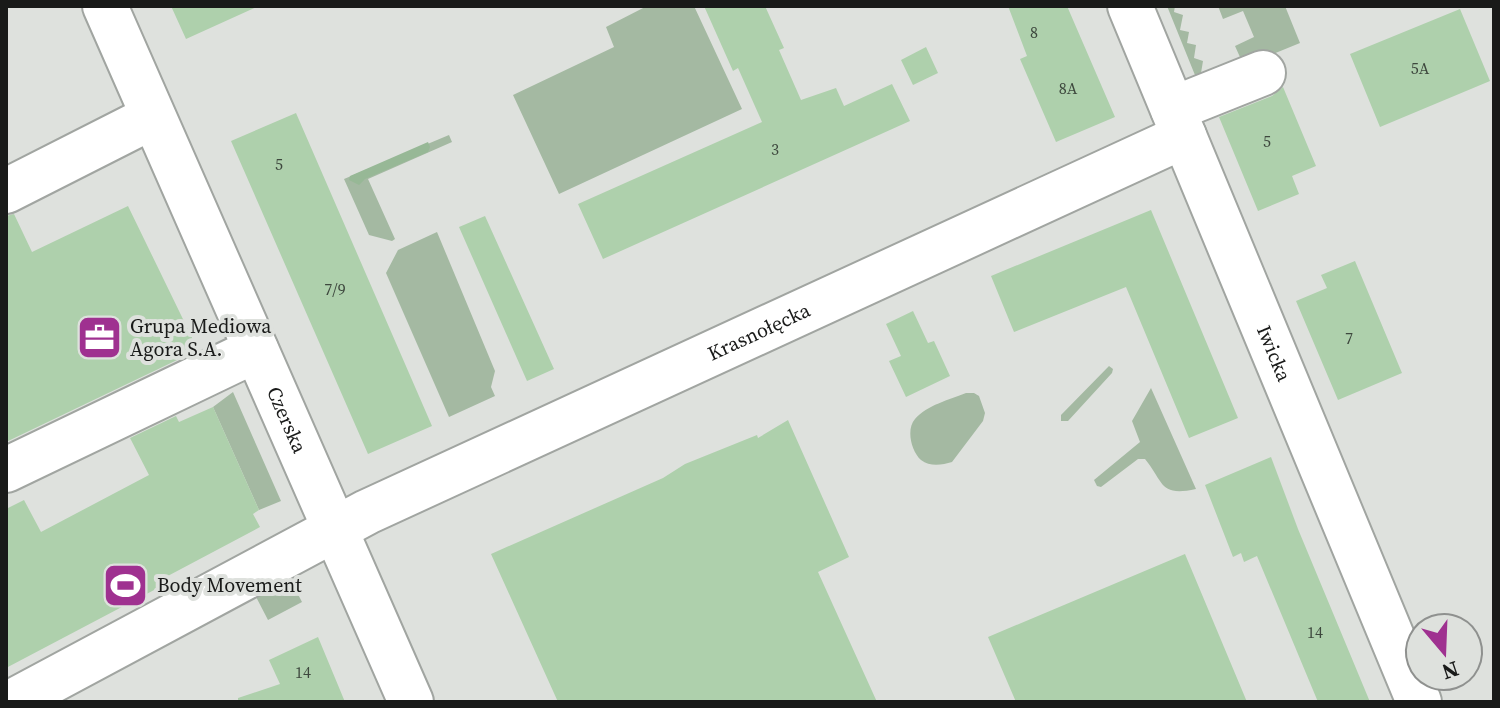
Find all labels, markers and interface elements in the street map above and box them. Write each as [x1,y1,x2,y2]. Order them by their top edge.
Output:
house number: 8 [1030,21,1038,43]
house number: 5A [1411,57,1430,79]
house number: 8A [1059,77,1078,99]
house number: 5 [1263,130,1271,152]
house number: 3 [771,138,779,160]
house number: 5 [275,153,283,175]
house number: 7/9 [324,278,346,300]
street label: Krasnołęcka [703,296,816,367]
place label: Grupa Mediowa Agora S.A. [130,312,272,363]
office icon: Grupa Mediowa Agora S.A. [75,314,123,362]
street label: Iwicka [1250,321,1299,386]
house number: 7 [1345,327,1353,349]
street label: Czerska [260,382,314,458]
sports icon: Body Movement [102,561,150,609]
place label: Body Movement [157,571,302,599]
north arrow [1404,612,1484,692]
house number: 14 [1307,621,1323,643]
text: N [1438,654,1463,688]
house number: 14 [295,661,311,683]

